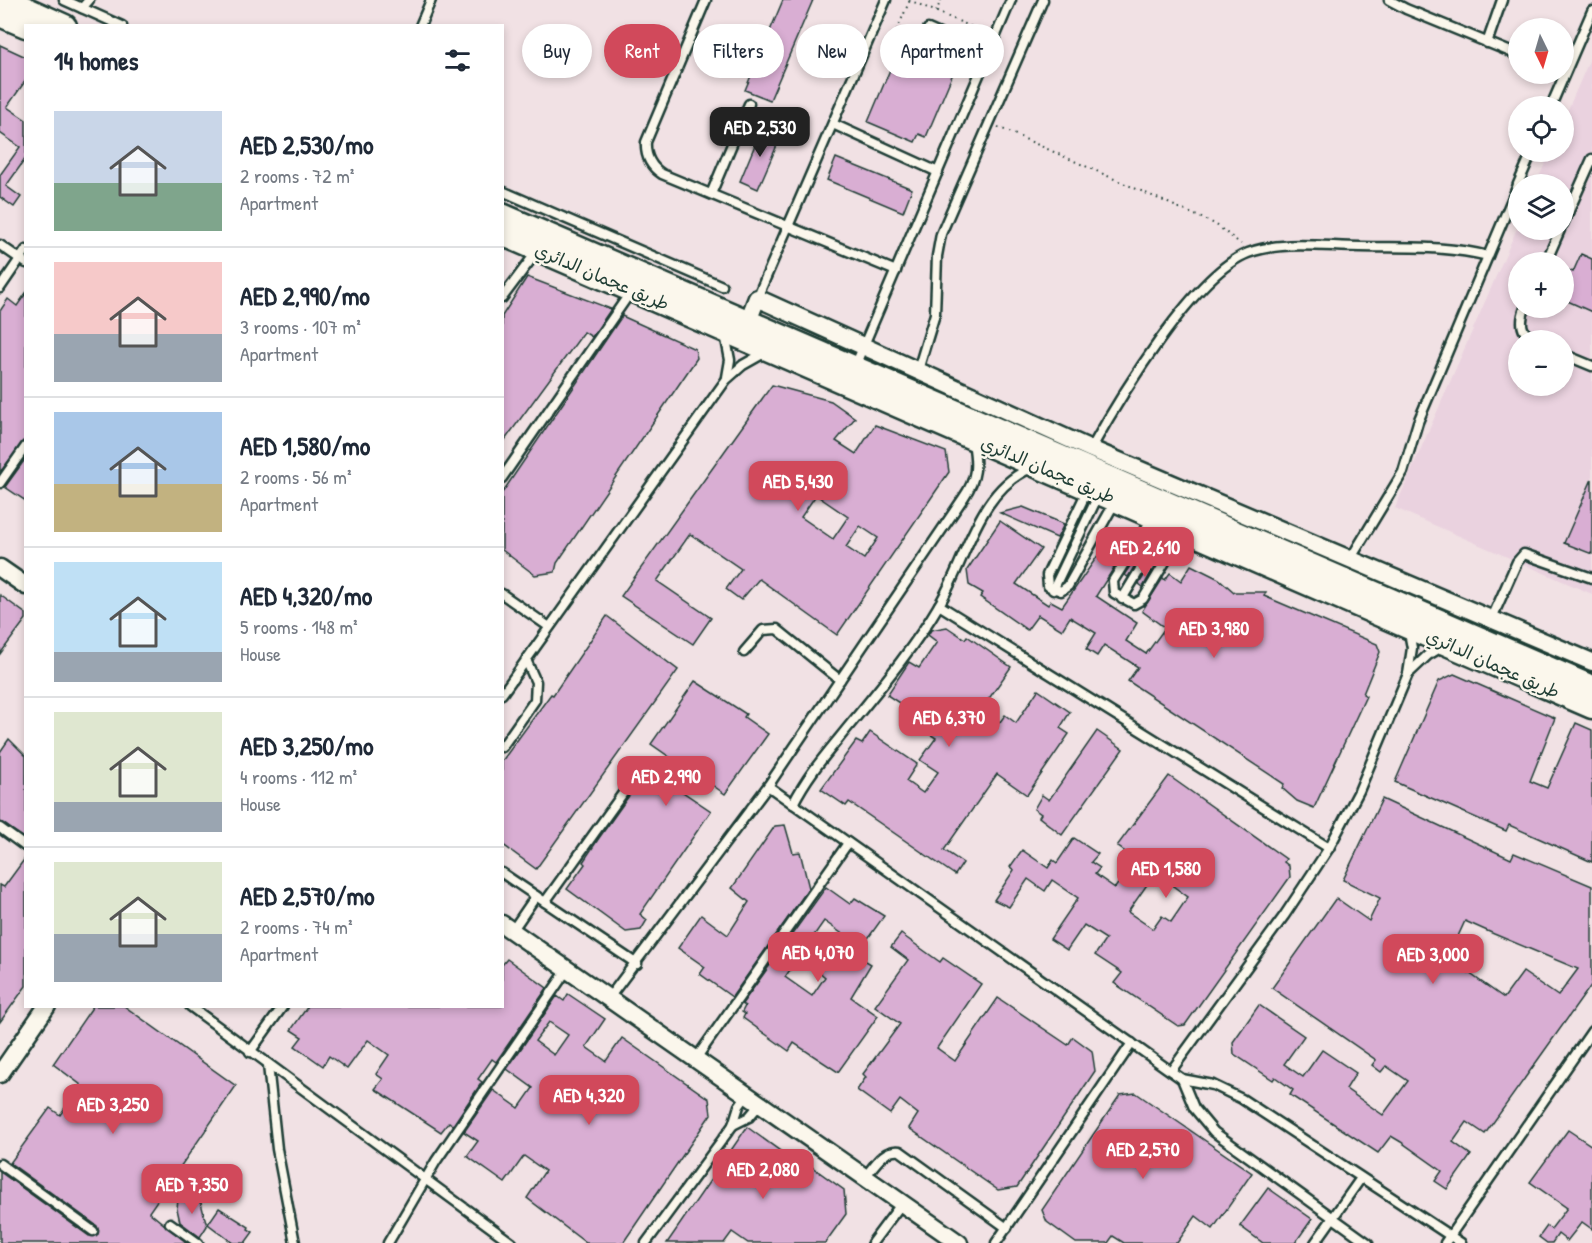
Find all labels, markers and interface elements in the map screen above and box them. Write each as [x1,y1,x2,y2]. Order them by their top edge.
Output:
north arrow [1508,18,1574,84]
map controls [1508,18,1574,396]
chip: Buy [522,24,592,78]
chip: Rent [604,24,681,78]
chip: Filters [693,24,784,78]
chip: New [796,24,868,78]
chip: Apartment [880,24,1004,78]
text: 14 homes [54,43,139,78]
icon: filters [441,44,474,77]
button: locate [1508,96,1574,162]
pin: AED 2,530 [691,107,829,158]
text: AED 2,530 [724,113,796,140]
text: AED 2,530/mo [240,127,373,162]
icon: home [102,135,174,207]
text: 2 rooms · 72 m² [240,162,354,189]
button: layers [1508,174,1574,240]
text: Apartment [240,189,318,216]
street label: طريق عجمان الدائري [531,237,673,317]
button: + [1508,252,1574,318]
text: AED 2,990/mo [240,278,370,313]
icon: home [102,286,174,358]
text: 3 rooms · 107 m² [240,313,361,340]
button: − [1508,330,1574,396]
text: Apartment [240,340,318,367]
text: AED 1,580/mo [240,428,370,463]
street label: طريق عجمان الدائري [977,430,1119,510]
icon: home [102,436,174,508]
pin: AED 5,430 [729,461,867,512]
text: 2 rooms · 56 m² [240,463,352,490]
text: AED 5,430 [763,467,833,494]
text: Apartment [240,490,318,517]
pin: AED 2,610 [1076,527,1214,578]
text: AED 2,610 [1110,533,1180,560]
text: AED 4,320/mo [240,578,372,613]
icon: home [102,586,174,658]
pin: AED 3,980 [1145,608,1283,659]
text: 5 rooms · 148 m² [240,613,358,640]
text: AED 3,980 [1179,614,1249,641]
street label: طريق عجمان الدائري [1422,623,1564,705]
text: House [240,640,281,667]
pin: AED 6,370 [880,697,1018,748]
text: AED 6,370 [913,703,985,730]
text: AED 3,250/mo [240,728,373,763]
icon: home [102,736,174,808]
pin: AED 2,990 [597,756,735,807]
text: AED 2,990 [631,762,701,789]
text: 4 rooms · 112 m² [240,763,357,790]
text: House [240,790,281,817]
pin: AED 1,580 [1097,848,1235,899]
text: AED 1,580 [1131,854,1201,881]
text: AED 2,570/mo [240,878,375,913]
icon: home [102,886,174,958]
text: 2 rooms · 74 m² [240,913,352,940]
pin: AED 4,070 [749,932,887,983]
pin: AED 3,000 [1364,934,1502,985]
text: AED 4,070 [782,938,854,965]
text: Apartment [240,940,318,967]
text: AED 3,000 [1397,940,1469,967]
pin: AED 4,320 [520,1075,658,1126]
text: AED 4,320 [553,1081,625,1108]
pin: AED 3,250 [44,1084,182,1135]
text: AED 3,250 [77,1090,149,1117]
pin: AED 2,570 [1074,1129,1212,1180]
text: AED 2,570 [1106,1135,1180,1162]
pin: AED 2,080 [694,1149,832,1200]
text: AED 2,080 [727,1155,799,1182]
pin: AED 7,350 [123,1164,261,1215]
text: AED 7,350 [155,1170,229,1197]

